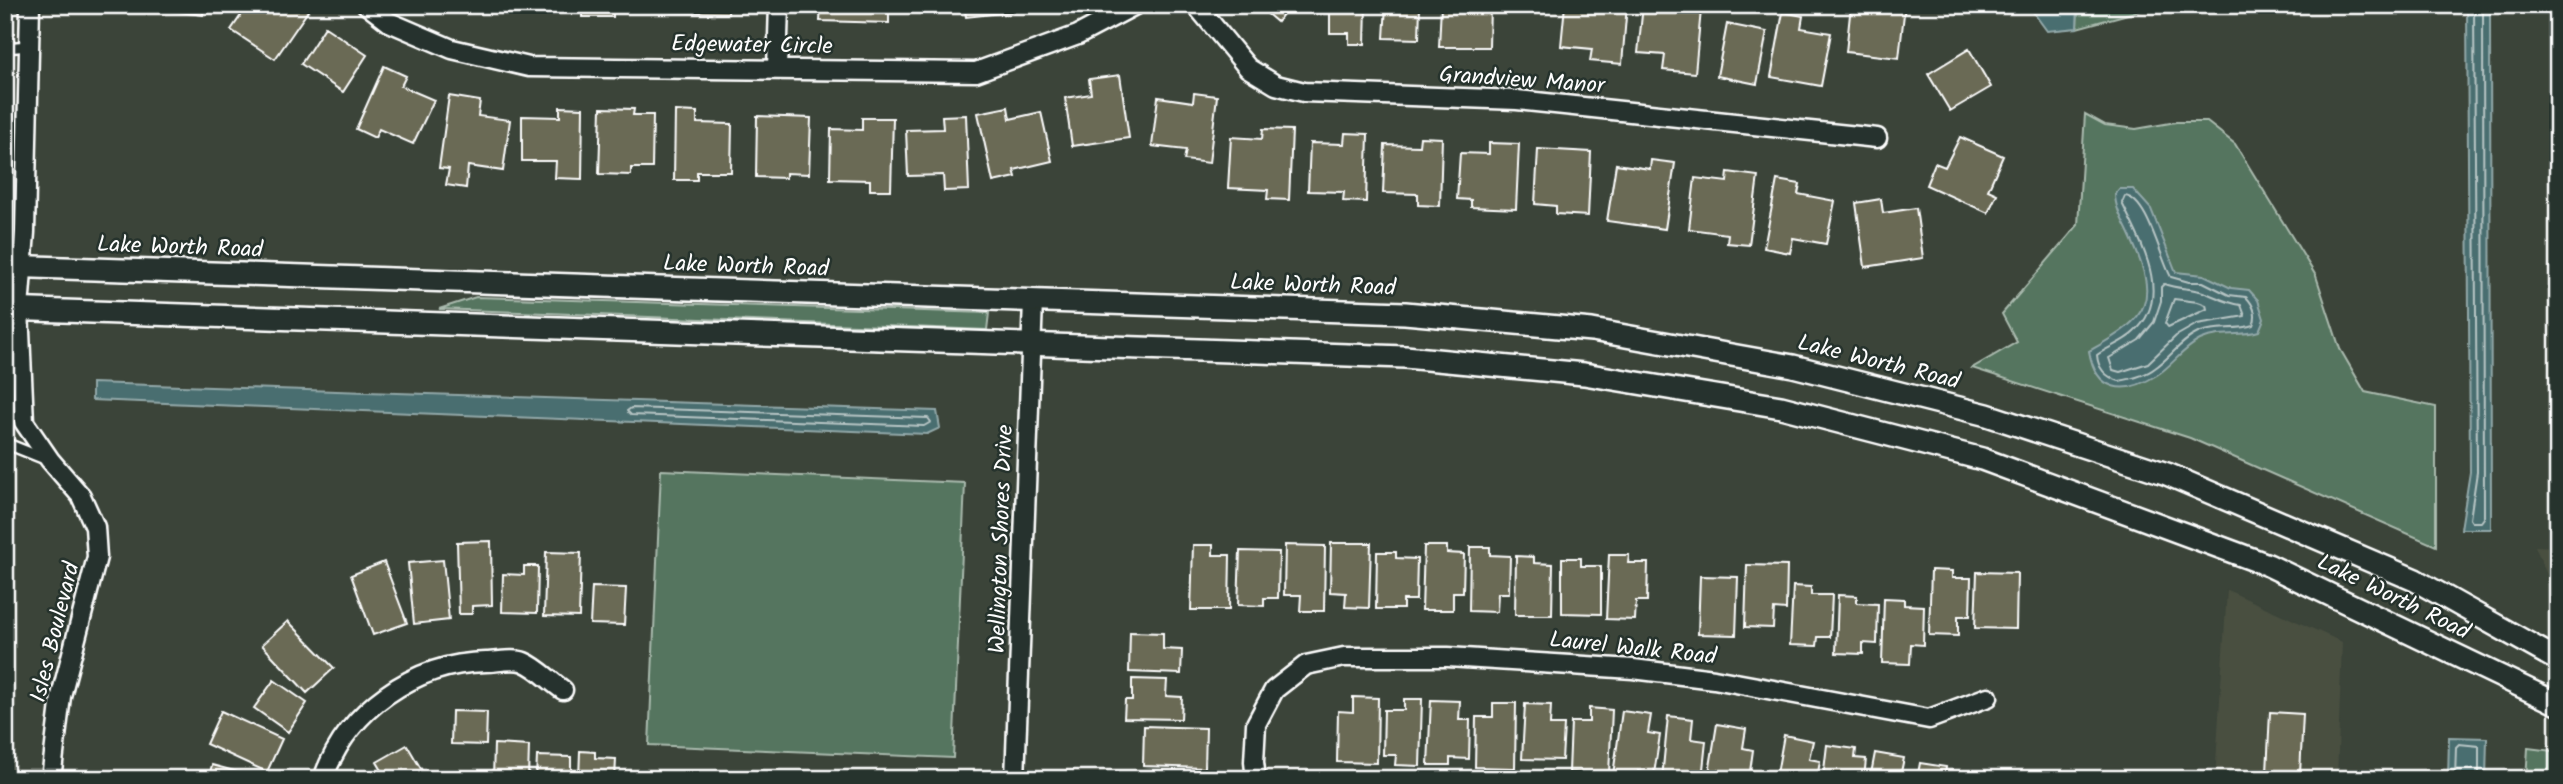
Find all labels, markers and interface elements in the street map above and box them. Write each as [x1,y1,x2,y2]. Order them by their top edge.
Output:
street label: Edgewater Circle [671,27,833,65]
street label: Grandview Manor [1438,57,1607,105]
street label: Lake Worth Road [96,227,264,269]
street label: Lake Worth Road [662,246,830,288]
street label: Lake Worth Road [1229,265,1397,307]
street label: Lake Worth Road [1793,325,1964,401]
street label: Wellington Shores Drive [980,424,1024,654]
street label: Lake Worth Road [2310,545,2476,651]
street label: Isles Boulevard [21,558,91,707]
street label: Laurel Walk Road [1547,622,1719,676]

